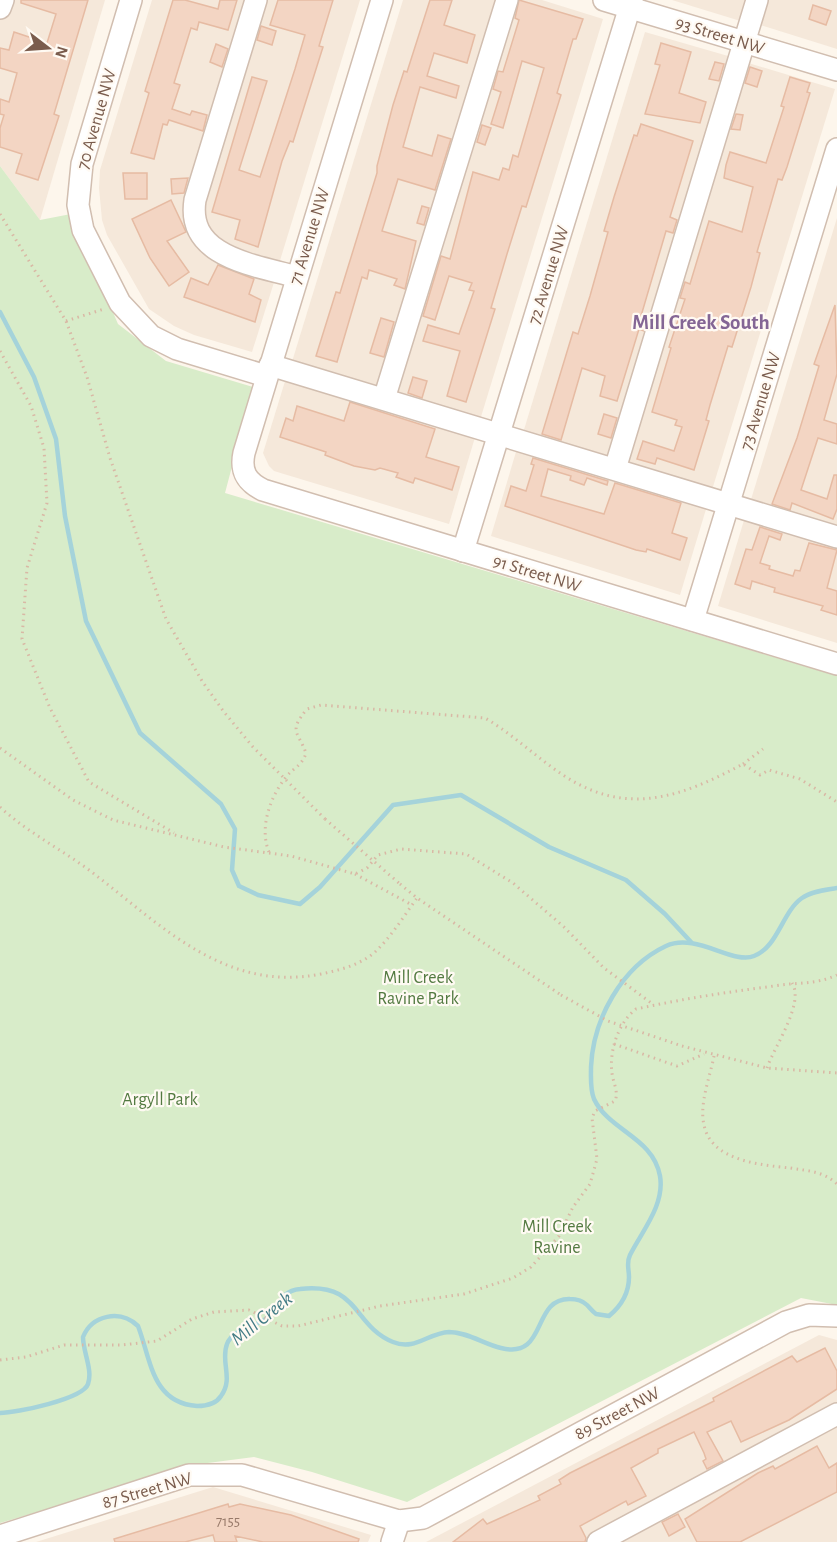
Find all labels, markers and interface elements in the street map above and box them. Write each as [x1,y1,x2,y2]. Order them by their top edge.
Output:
street label: 93 Street NW [673,14,766,58]
north arrow [18,18,78,78]
text: N [52,44,71,60]
street label: 70 Avenue NW [74,67,120,171]
street label: 71 Avenue NW [287,186,333,287]
street label: 72 Avenue NW [525,224,572,327]
district label: Mill Creek South [632,312,770,333]
street label: 73 Avenue NW [738,350,784,452]
street label: 91 Street NW [491,552,583,596]
park label: Mill Creek Ravine Park [377,969,459,1008]
park label: Argyll Park [122,1091,199,1109]
park label: Mill Creek Ravine [522,1218,593,1257]
water label: Mill Creek [227,1288,296,1349]
street label: 89 Street NW [572,1384,663,1444]
street label: 87 Street NW [100,1470,194,1512]
house number: 7155 [216,1514,240,1529]

